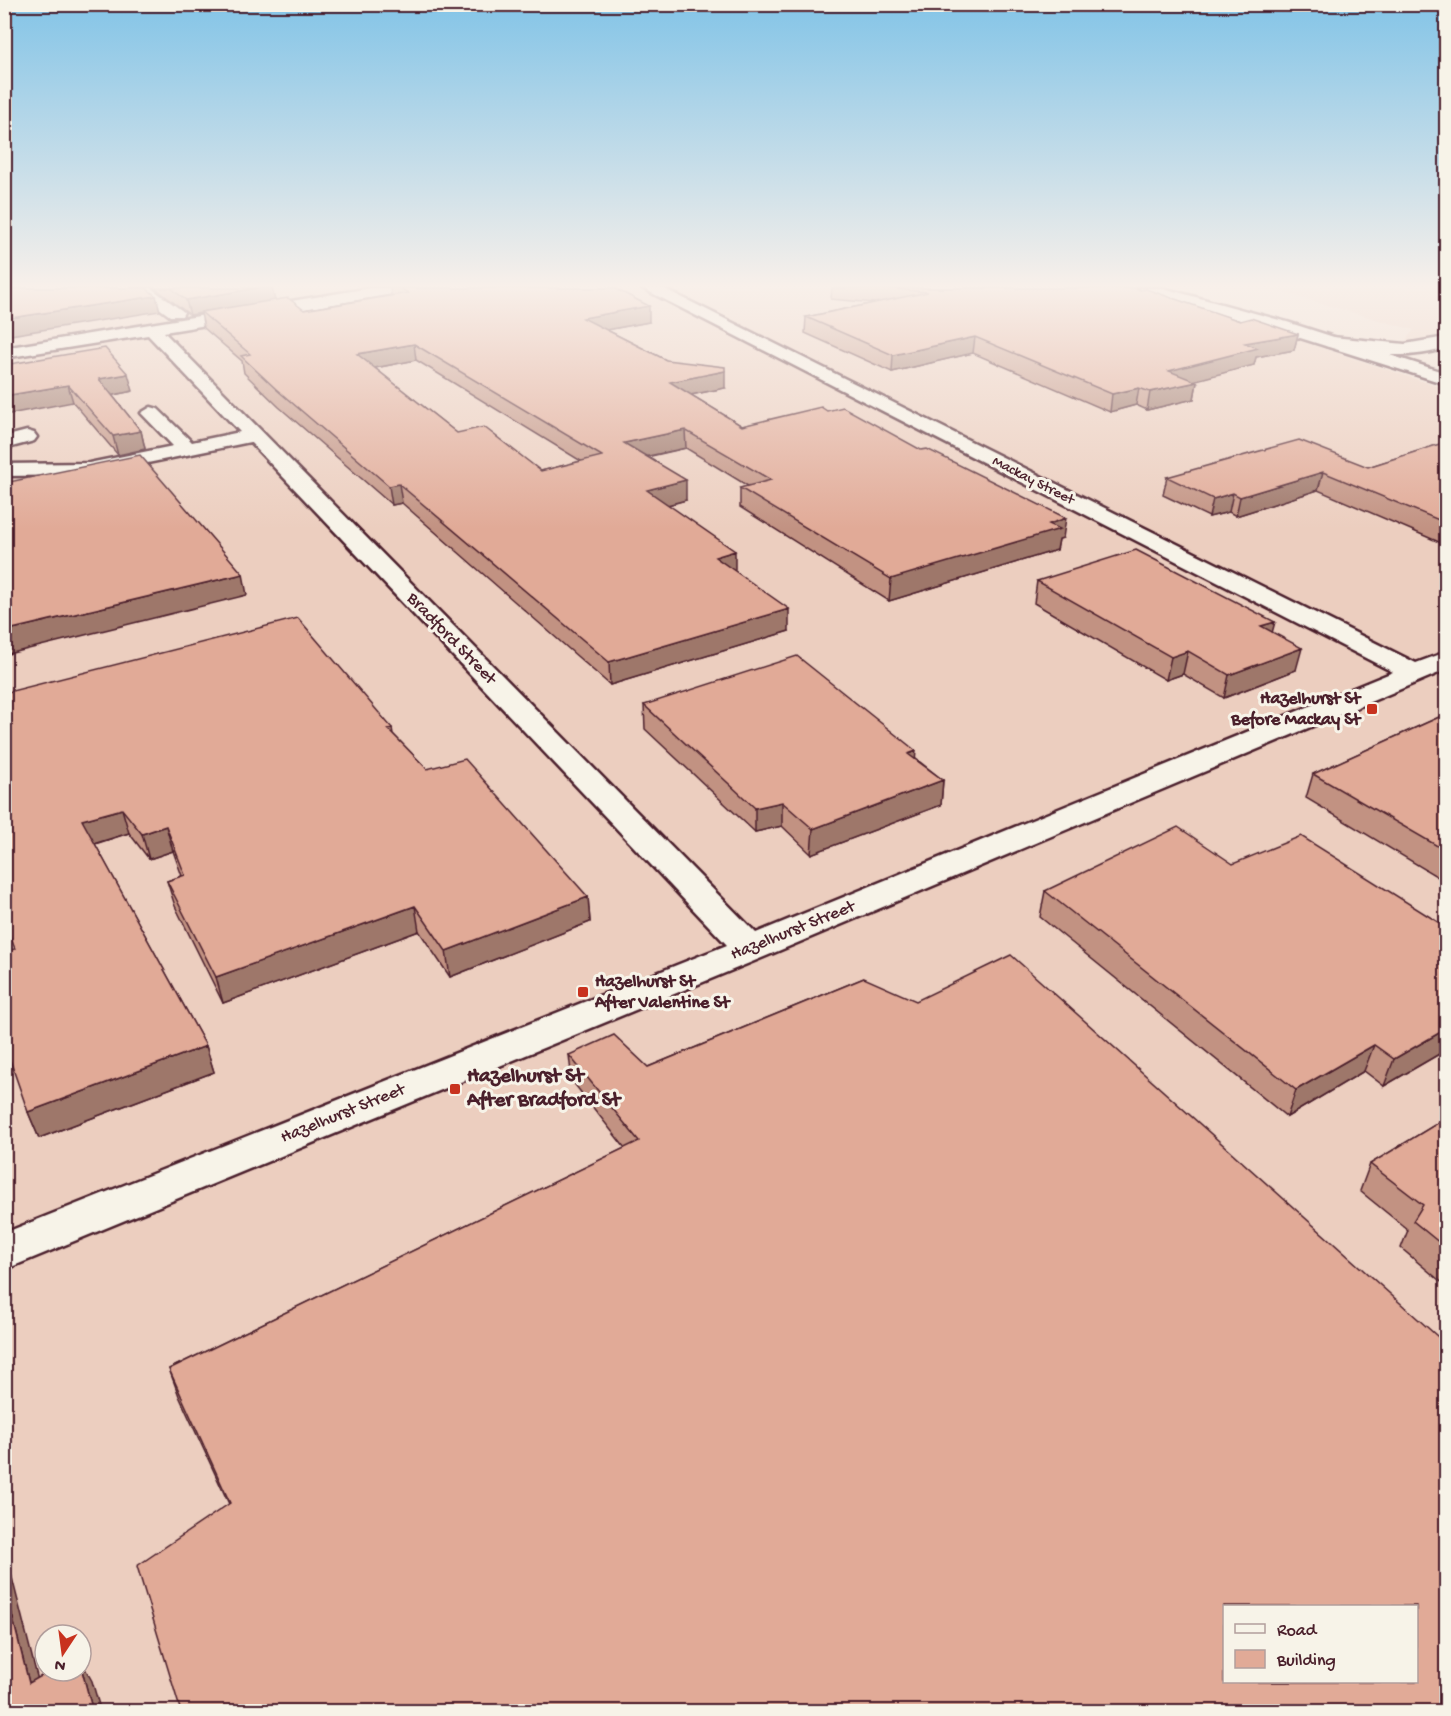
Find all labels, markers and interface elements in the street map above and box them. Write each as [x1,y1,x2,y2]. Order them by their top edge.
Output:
street label: Mackay Street [989,453,1079,510]
street label: Bradford Street [401,588,501,691]
place label: Hazelhurst St Before Mackay St [1230,689,1362,731]
marker: Hazelhurst St Before Mackay St [1365,702,1379,716]
street label: Hazelhurst Street [728,896,860,965]
place label: Hazelhurst St After Valentine St [594,972,731,1014]
marker: Hazelhurst St After Valentine St [576,985,590,999]
place label: Hazelhurst St After Bradford St [466,1065,623,1114]
street label: Hazelhurst Street [278,1079,410,1148]
marker: Hazelhurst St After Bradford St [448,1082,462,1096]
legend [1223,1605,1418,1683]
text: Road [1277,1621,1318,1642]
north arrow [33,1623,93,1683]
text: Building [1276,1651,1336,1672]
text: N [53,1654,68,1675]

